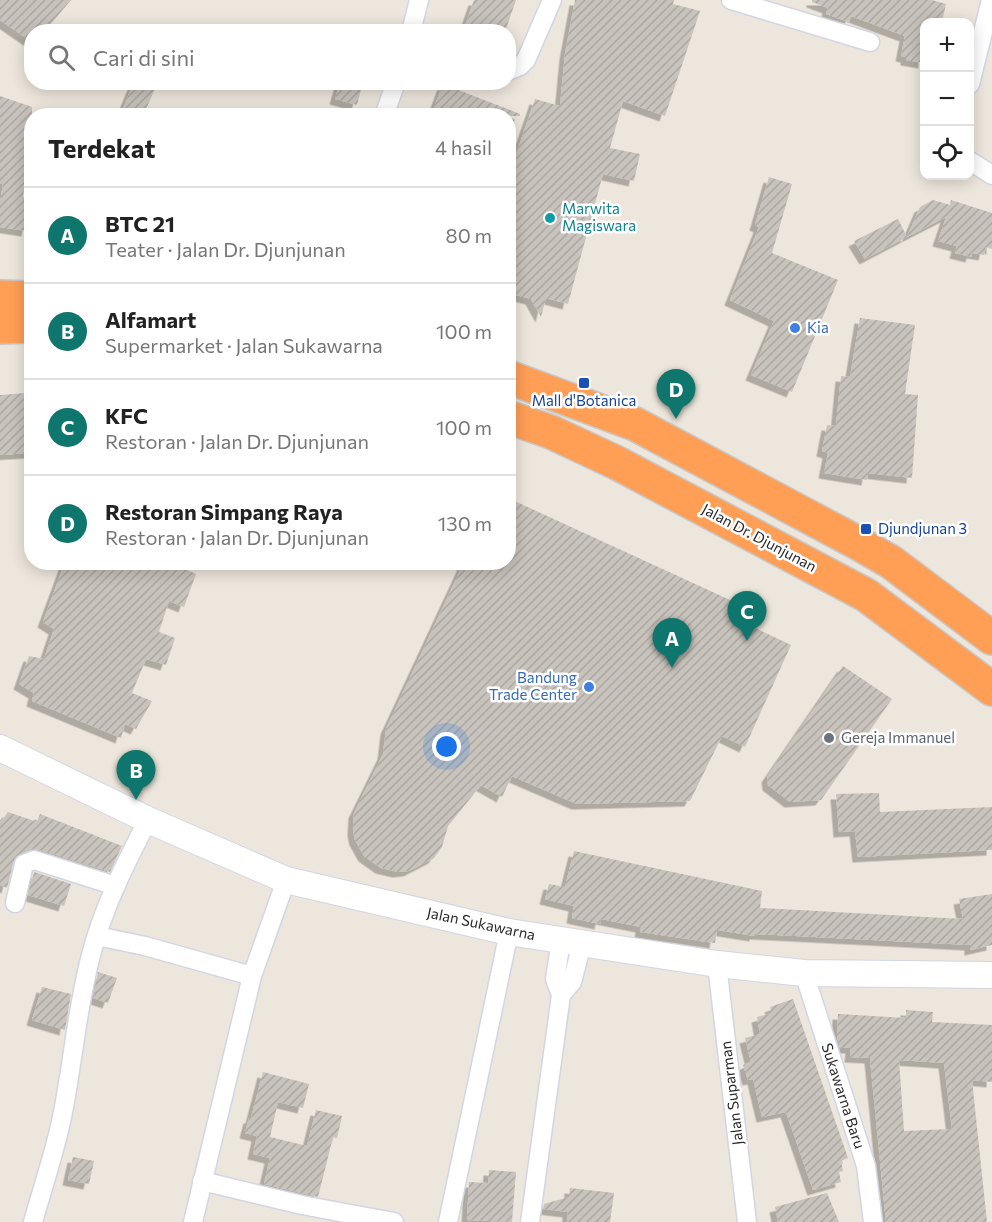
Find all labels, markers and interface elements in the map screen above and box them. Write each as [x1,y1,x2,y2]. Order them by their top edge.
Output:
map controls [920,18,974,180]
button: + [920,18,974,72]
search box [24,24,516,90]
icon: search [45,41,78,74]
text: Cari di sini [93,44,195,71]
button: − [920,72,974,126]
button: locate [920,126,974,180]
text: Terdekat [48,132,155,163]
text: 4 hasil [435,135,492,159]
place label: Marwita Magiswara [562,199,636,234]
text: BTC 21 [105,210,175,237]
marker: Marwita Magiswara [543,211,557,225]
text: A [60,223,75,247]
text: 80 m [446,223,492,247]
text: Teater · Jalan Dr. Djunjunan [105,237,346,261]
text: Alfamart [105,306,196,333]
place label: Kia [807,318,829,336]
text: B [61,319,74,343]
text: 100 m [436,319,492,343]
marker: Kia [788,321,802,335]
text: Supermarket · Jalan Sukawarna [105,333,383,357]
pin: D [656,370,696,419]
marker: Mall d'Botanica [577,376,591,390]
place label: Mall d'Botanica [532,391,636,409]
text: KFC [105,402,148,429]
text: C [61,415,74,439]
text: 100 m [436,415,492,439]
text: Restoran · Jalan Dr. Djunjunan [105,429,369,453]
text: Restoran Simpang Raya [105,498,343,525]
street label: Jalan Dr. Djunjunan [699,499,820,575]
text: D [60,511,75,535]
text: 130 m [438,511,492,535]
place label: Djundjunan 3 [878,519,967,537]
marker: Djundjunan 3 [859,522,873,536]
text: Restoran · Jalan Dr. Djunjunan [105,525,369,549]
pin: C [728,592,766,641]
pin: A [652,618,692,668]
place label: Bandung Trade Center [489,668,577,703]
marker: Bandung Trade Center [582,680,596,694]
place label: Gereja Immanuel [841,728,955,746]
marker: Gereja Immanuel [822,731,836,745]
your location [432,732,461,761]
pin: B [116,750,156,800]
street label: Jalan Sukawarna [425,903,537,943]
street label: Jalan Suparman [716,1040,746,1146]
street label: Sukawarna Baru [818,1041,869,1151]

